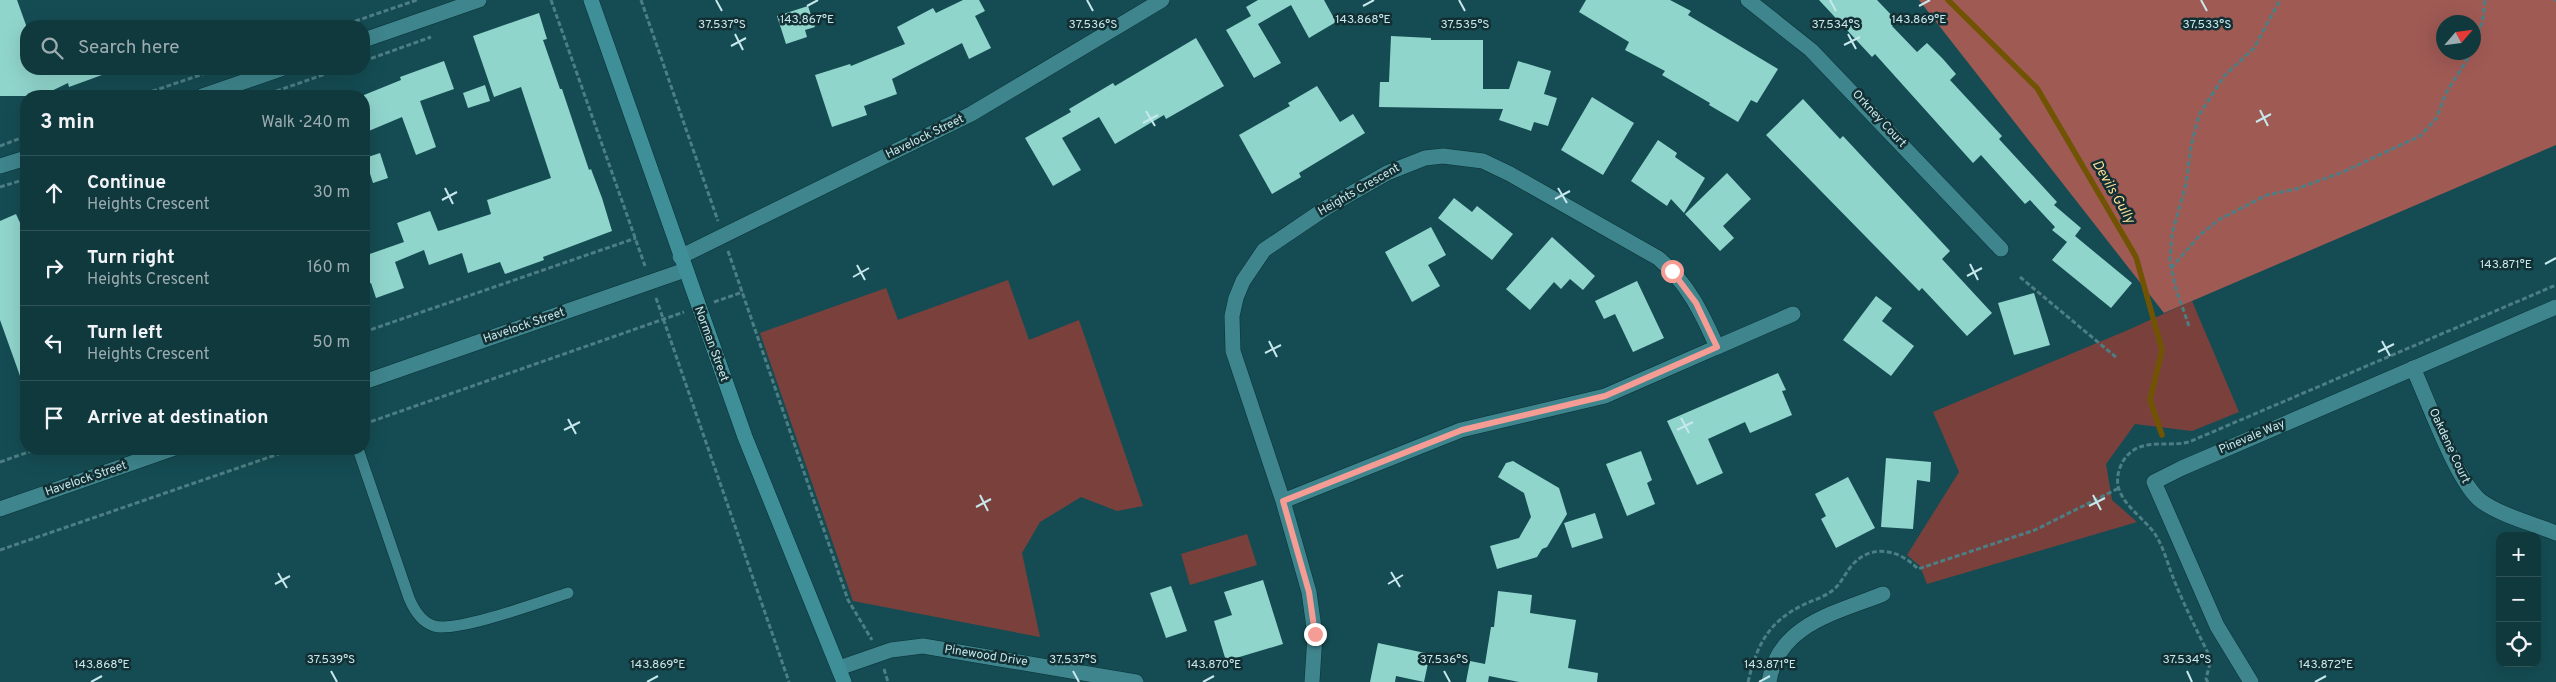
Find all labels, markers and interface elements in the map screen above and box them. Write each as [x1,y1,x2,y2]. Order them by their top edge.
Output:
text: 143.867°E [780,12,834,28]
text: 143.868°E [1335,12,1391,28]
text: 143.869°E [1892,12,1946,28]
north arrow [2436,15,2481,60]
text: 37.537°S [698,17,746,33]
text: 37.536°S [1069,17,1117,33]
text: 37.535°S [1440,17,1490,33]
text: 37.534°S [1811,17,1861,33]
text: 37.533°S [2183,17,2231,33]
search box [20,20,370,75]
icon: search [38,34,66,62]
text: Search here [78,36,180,60]
street label: Orkney Court [1848,87,1910,151]
text: 3 min [40,109,95,136]
street label: Havelock Street [883,111,967,163]
text: Walk · 240 m [261,113,350,133]
water label: Devils Gully [2088,157,2138,228]
street label: Heights Crescent [1315,160,1403,220]
text: Continue [87,171,166,195]
icon: ahead [40,179,68,207]
text: 30 m [313,183,350,203]
text: Heights Crescent [87,195,210,215]
text: Turn right [87,246,175,270]
icon: right [40,254,68,282]
text: 143.871°E [2480,257,2532,273]
text: 160 m [307,258,350,278]
route start [1661,260,1684,283]
text: Heights Crescent [87,270,210,290]
street label: Norman Street [690,304,732,384]
street label: Havelock Street [481,305,567,347]
text: Turn left [87,321,163,345]
icon: left [40,329,68,357]
text: 50 m [313,333,350,353]
text: Heights Crescent [87,345,210,365]
icon: arrive [40,404,68,432]
text: Arrive at destination [87,406,268,430]
street label: Oakdene Court [2425,406,2473,486]
street label: Pinevale Way [2216,416,2288,458]
street label: Havelock Street [43,458,129,500]
map controls [2496,532,2541,667]
button: + [2496,532,2541,577]
button: − [2496,577,2541,622]
button: locate [2496,622,2541,667]
route end [1304,623,1327,646]
street label: Pinewood Drive [943,642,1029,670]
text: 37.539°S [307,652,355,668]
text: 37.537°S [1049,652,1097,668]
text: 37.536°S [1420,652,1468,668]
text: 37.534°S [2162,652,2212,668]
text: 143.868°E [74,657,130,673]
text: 143.869°E [631,657,685,673]
text: 143.870°E [1187,657,1241,673]
text: 143.871°E [1744,657,1796,673]
text: 143.872°E [2299,657,2353,673]

